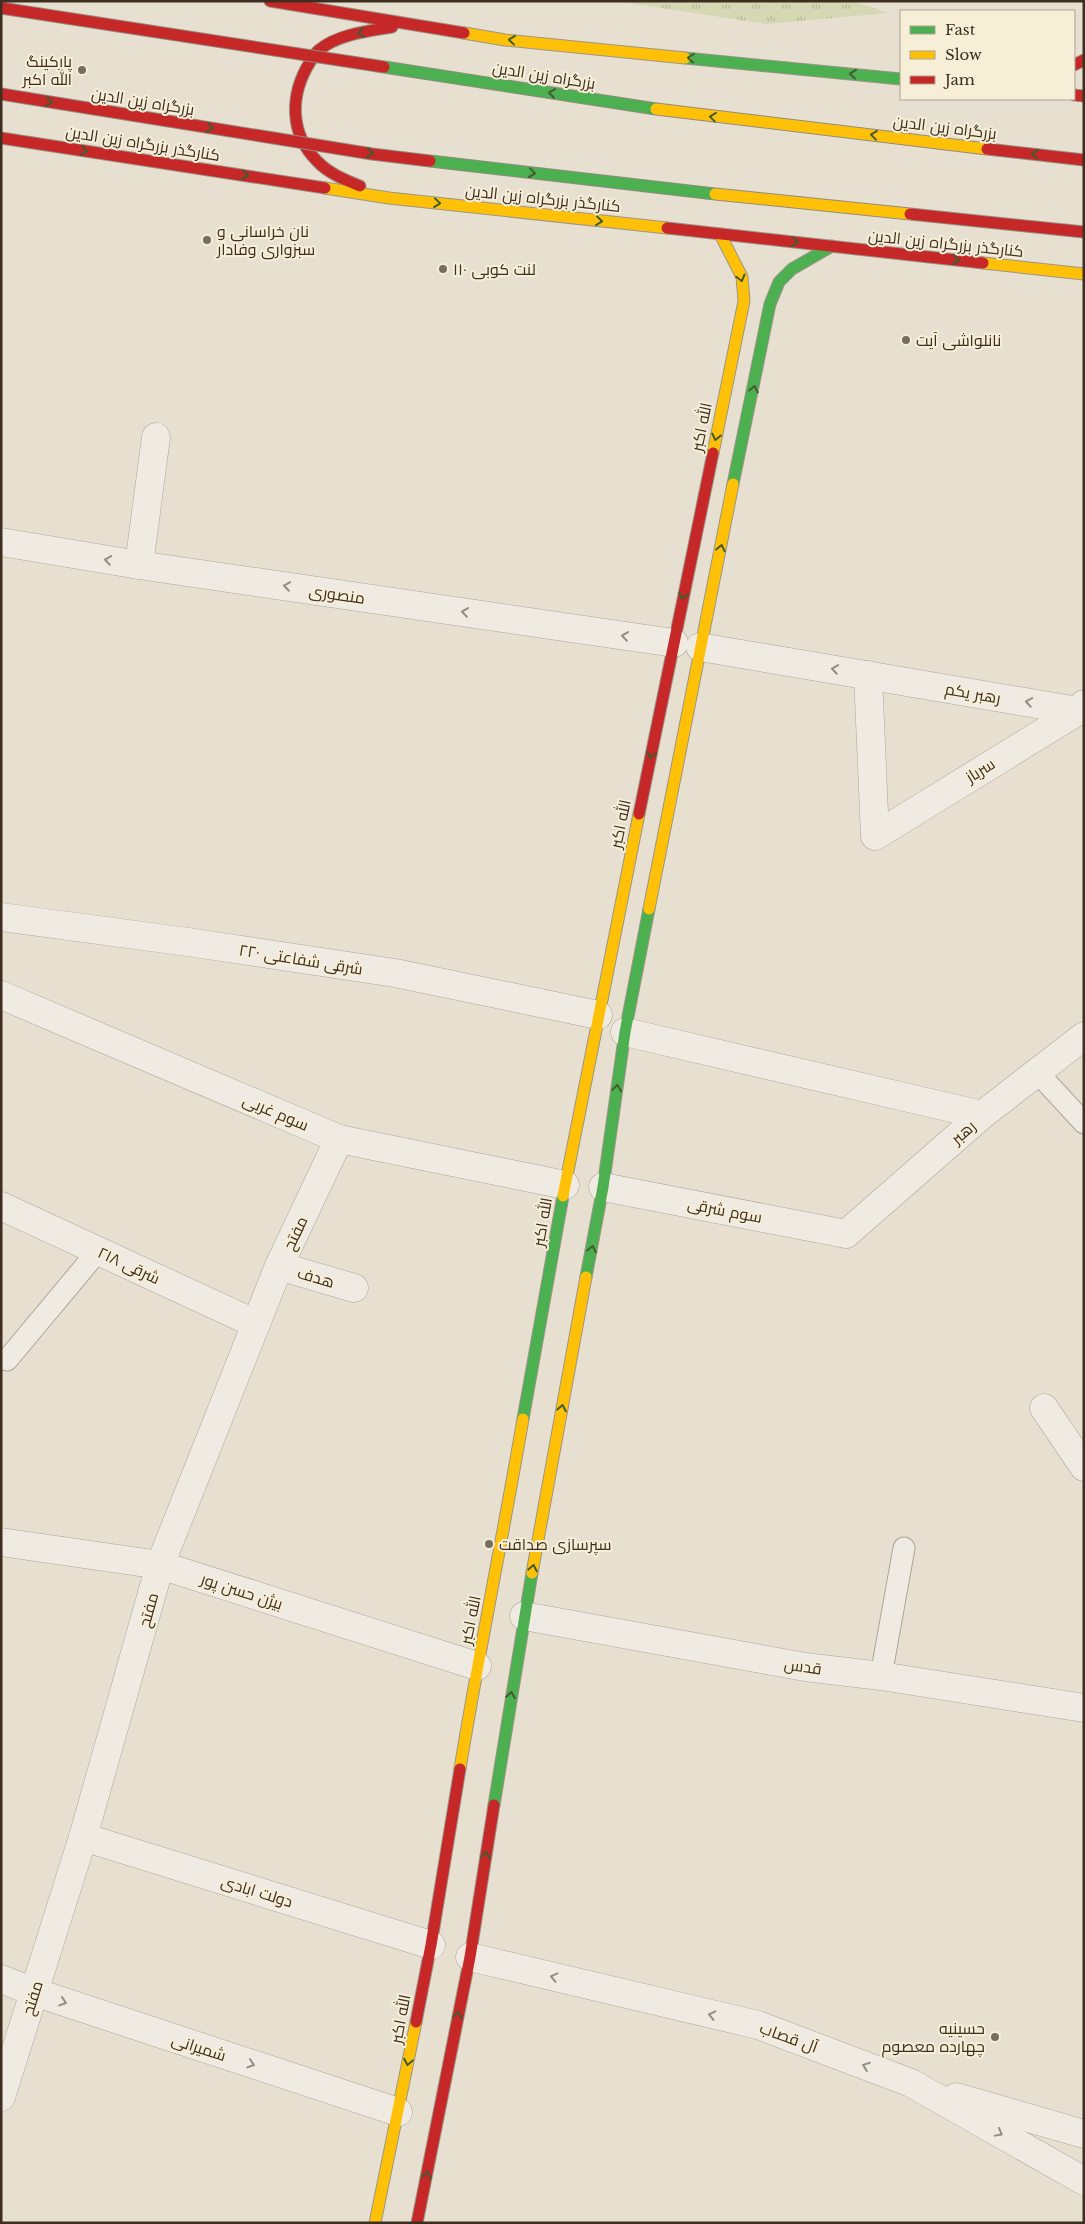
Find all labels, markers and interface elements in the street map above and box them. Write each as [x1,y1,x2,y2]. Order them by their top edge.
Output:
legend [900,10,1075,100]
text: Fast [945,20,976,39]
one-way arrow [356,27,365,38]
one-way arrow [508,35,516,46]
text: Slow [945,45,982,64]
place label: پارکینگ الله اکبر [21,51,73,89]
one-way arrow [687,53,695,64]
street label: بزرگراه زین الدین [491,57,597,94]
marker: پارکینگ الله اکبر [76,64,88,76]
one-way arrow [848,69,856,80]
text: Jam [943,70,975,89]
street label: بزرگراه زین الدین [90,83,196,120]
one-way arrow [547,88,555,99]
one-way arrow [45,97,54,107]
street label: بزرگراه زین الدین [892,111,998,144]
one-way arrow [708,112,716,123]
street label: کنارگذر بزرگراه زین الدین [64,121,222,166]
one-way arrow [205,122,214,132]
one-way arrow [870,130,878,141]
one-way arrow [80,145,88,155]
one-way arrow [366,148,375,158]
one-way arrow [1031,149,1039,160]
one-way arrow [528,167,536,178]
one-way arrow [240,170,249,180]
street label: کنارگذر بزرگراه زین الدین [464,180,622,217]
one-way arrow [433,197,441,208]
one-way arrow [595,215,603,226]
place label: نان خراسانی و سبزواری وفادار [216,221,315,260]
street label: کنارگذر بزرگراه زین الدین [867,225,1025,262]
marker: نان خراسانی و سبزواری وفادار [201,234,213,246]
one-way arrow [791,236,799,247]
one-way arrow [953,254,961,265]
place label: لنت کوبی ۱۱۰ [453,259,536,280]
marker: لنت کوبی ۱۱۰ [437,263,449,275]
one-way arrow [735,274,746,282]
place label: نانلواشی آیت [916,330,1001,351]
marker: نانلواشی آیت [900,334,912,346]
one-way arrow [748,384,759,393]
street label: الله اکبر [686,401,716,454]
one-way arrow [711,433,722,441]
one-way arrow [715,543,725,552]
one-way arrow [104,555,112,566]
street label: منصوری [308,580,366,609]
one-way arrow [282,582,291,592]
one-way arrow [678,592,689,601]
one-way arrow [460,608,469,618]
one-way arrow [621,631,630,641]
one-way arrow [830,665,839,675]
street label: رهبر یکم [943,678,1003,710]
one-way arrow [1025,698,1034,708]
one-way arrow [646,751,656,760]
street label: سرباز [961,753,998,787]
street label: الله اکبر [605,798,635,851]
street label: ۲۲۰ شرقی شفاعتی [238,939,364,980]
one-way arrow [612,1084,622,1092]
street label: سوم غربی [239,1089,312,1137]
street label: رهبر [946,1116,980,1149]
street label: سوم شرقی [686,1193,764,1229]
street label: الله اکبر [528,1196,556,1249]
street label: مفتح [278,1213,314,1254]
street label: ۲۱۸ شرقی [94,1242,163,1289]
one-way arrow [586,1244,596,1253]
street label: هدف [295,1262,337,1292]
one-way arrow [557,1404,567,1413]
place label: سپرسازی صداقت [499,1534,612,1556]
marker: سپرسازی صداقت [483,1538,495,1550]
one-way arrow [527,1564,537,1572]
street label: بیژن حسن پور [197,1568,285,1616]
street label: مفتح [134,1590,164,1630]
street label: الله اکبر [455,1594,485,1647]
street label: قدس [783,1653,823,1680]
one-way arrow [506,1691,516,1699]
one-way arrow [480,1851,490,1860]
street label: دولت ابادی [218,1871,295,1912]
one-way arrow [549,1972,558,1983]
street label: مفتح [17,1978,49,2018]
street label: الله اکبر [385,1993,415,2046]
one-way arrow [58,1996,67,2006]
one-way arrow [707,2010,716,2021]
one-way arrow [452,2011,463,2020]
street label: آل قصاب [757,2017,821,2058]
place label: حسینیه چهارده معصوم [882,2018,985,2058]
street label: شمیرانی [169,2029,229,2066]
marker: حسینیه چهارده معصوم [989,2031,1001,2043]
one-way arrow [404,2057,414,2066]
one-way arrow [246,2058,254,2068]
one-way arrow [862,2062,870,2072]
one-way arrow [994,2127,1003,2137]
one-way arrow [421,2171,431,2179]

